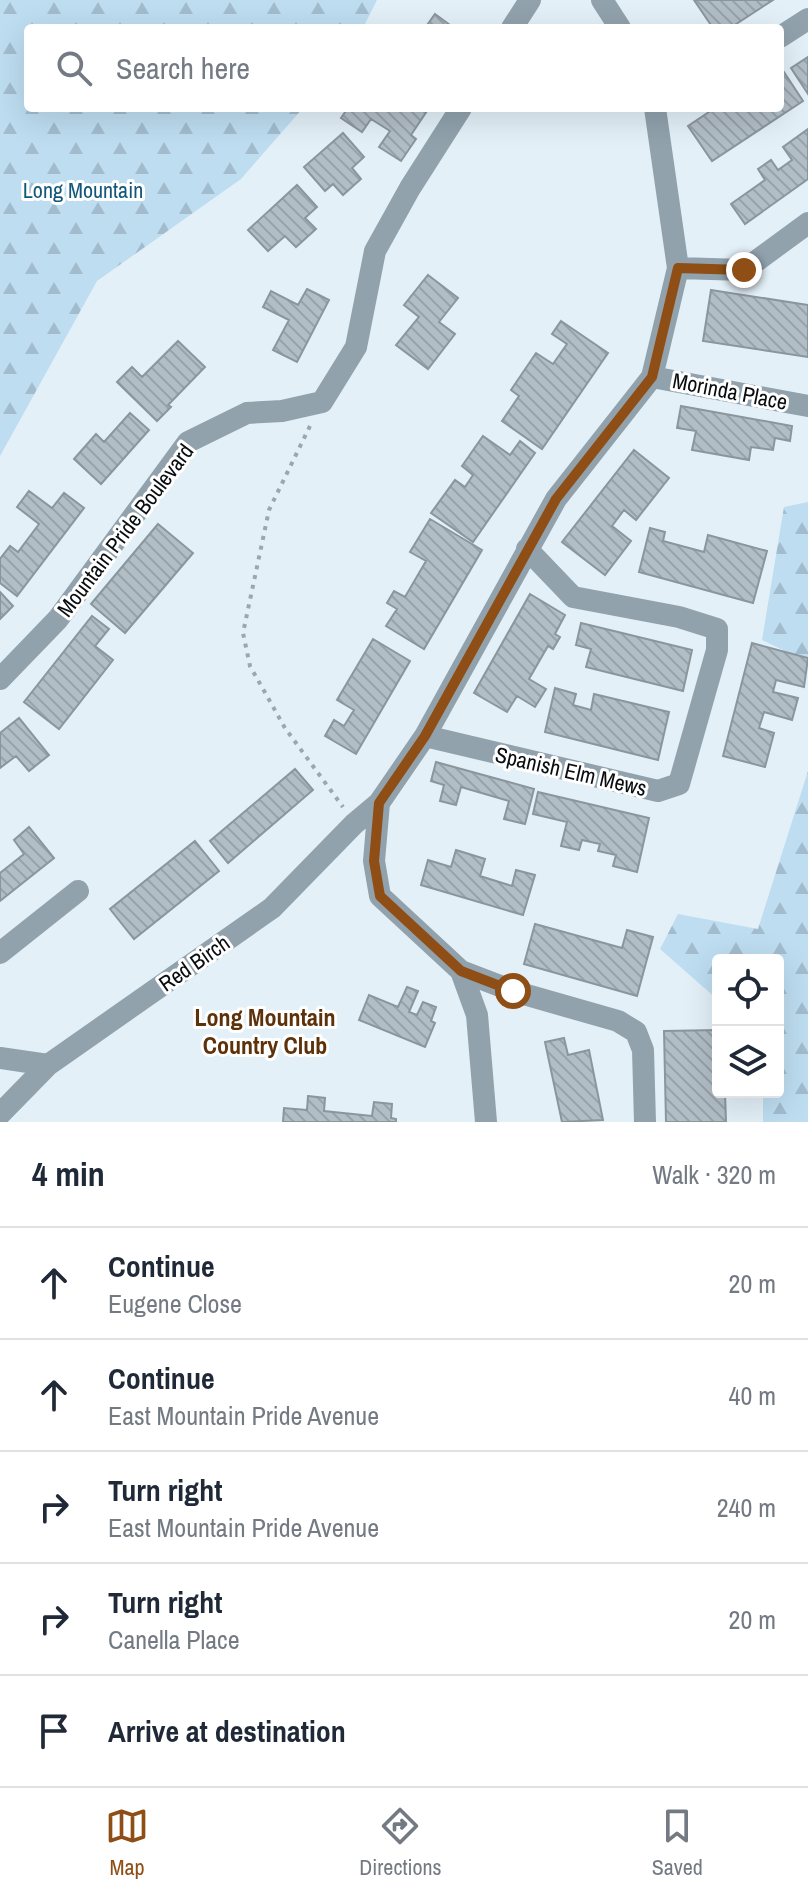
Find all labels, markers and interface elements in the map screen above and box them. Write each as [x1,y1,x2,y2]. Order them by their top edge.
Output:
search box [24,24,784,112]
icon: search [52,46,96,90]
text: Search here [116,48,250,88]
park label: Long Mountain [23,175,143,205]
route end [726,252,762,288]
street label: Morinda Place [670,365,790,417]
street label: Mountain Pride Boulevard [50,437,200,623]
street label: Spanish Elm Mews [492,739,650,803]
street label: Red Birch [153,928,235,998]
map controls [712,954,784,1098]
button: locate [712,954,784,1026]
route start [495,973,531,1009]
district label: Long Mountain Country Club [194,1001,336,1061]
button: layers [712,1026,784,1098]
text: 4 min [32,1151,105,1197]
text: Walk · 320 m [652,1157,776,1192]
text: Continue [108,1246,215,1286]
icon: ahead [32,1261,76,1305]
text: 20 m [729,1266,776,1301]
text: Eugene Close [108,1286,242,1321]
text: Continue [108,1358,215,1398]
icon: ahead [32,1373,76,1417]
text: 40 m [729,1378,776,1413]
text: East Mountain Pride Avenue [108,1398,379,1433]
text: Turn right [108,1470,222,1510]
icon: right [32,1485,76,1529]
text: 240 m [717,1490,776,1525]
text: East Mountain Pride Avenue [108,1510,379,1545]
text: Turn right [108,1582,222,1622]
icon: right [32,1597,76,1641]
text: 20 m [729,1602,776,1637]
text: Canella Place [108,1622,240,1657]
icon: arrive [32,1709,76,1753]
text: Arrive at destination [108,1711,346,1751]
tab: Map [105,1804,149,1882]
tab: Directions [359,1804,442,1882]
tab: Saved [652,1804,703,1882]

